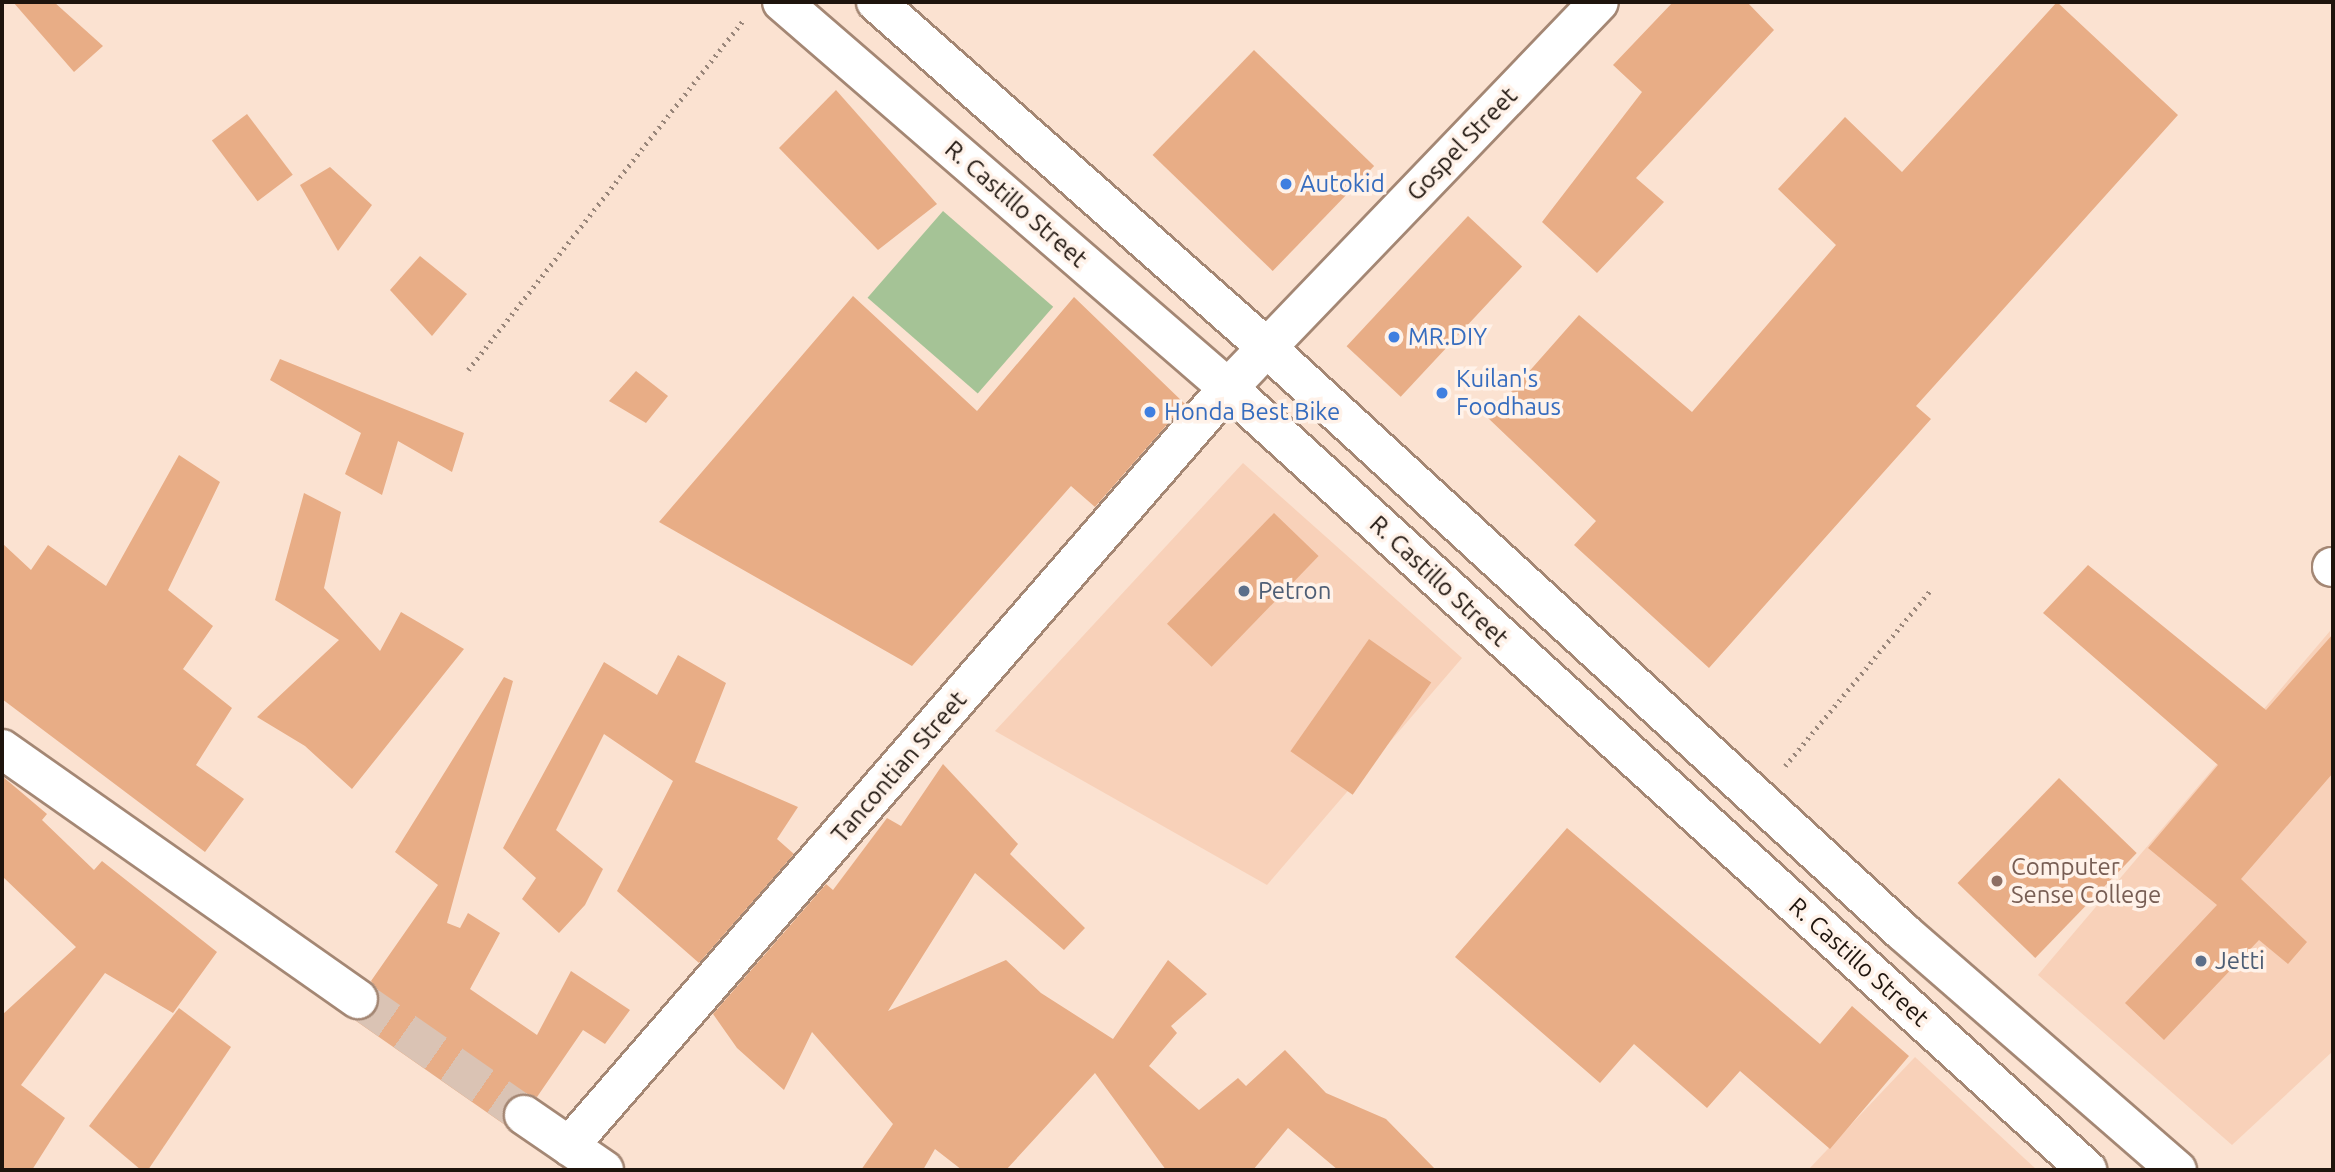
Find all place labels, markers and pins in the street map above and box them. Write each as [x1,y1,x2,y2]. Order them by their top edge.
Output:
place label: Autokid [1300,170,1385,198]
marker: Autokid [1278,176,1294,192]
place label: MR.DIY [1408,323,1487,351]
marker: MR.DIY [1386,329,1402,345]
place label: Kuilan's Foodhaus [1456,365,1561,421]
marker: Kuilan's Foodhaus [1434,385,1450,401]
place label: Honda Best Bike [1164,398,1340,426]
marker: Honda Best Bike [1142,404,1158,420]
place label: Petron [1258,577,1331,605]
marker: Petron [1236,583,1252,599]
place label: Computer Sense College [2011,853,2161,909]
marker: Computer Sense College [1989,873,2005,889]
place label: Jetti [2215,947,2265,975]
marker: Jetti [2193,953,2209,969]

